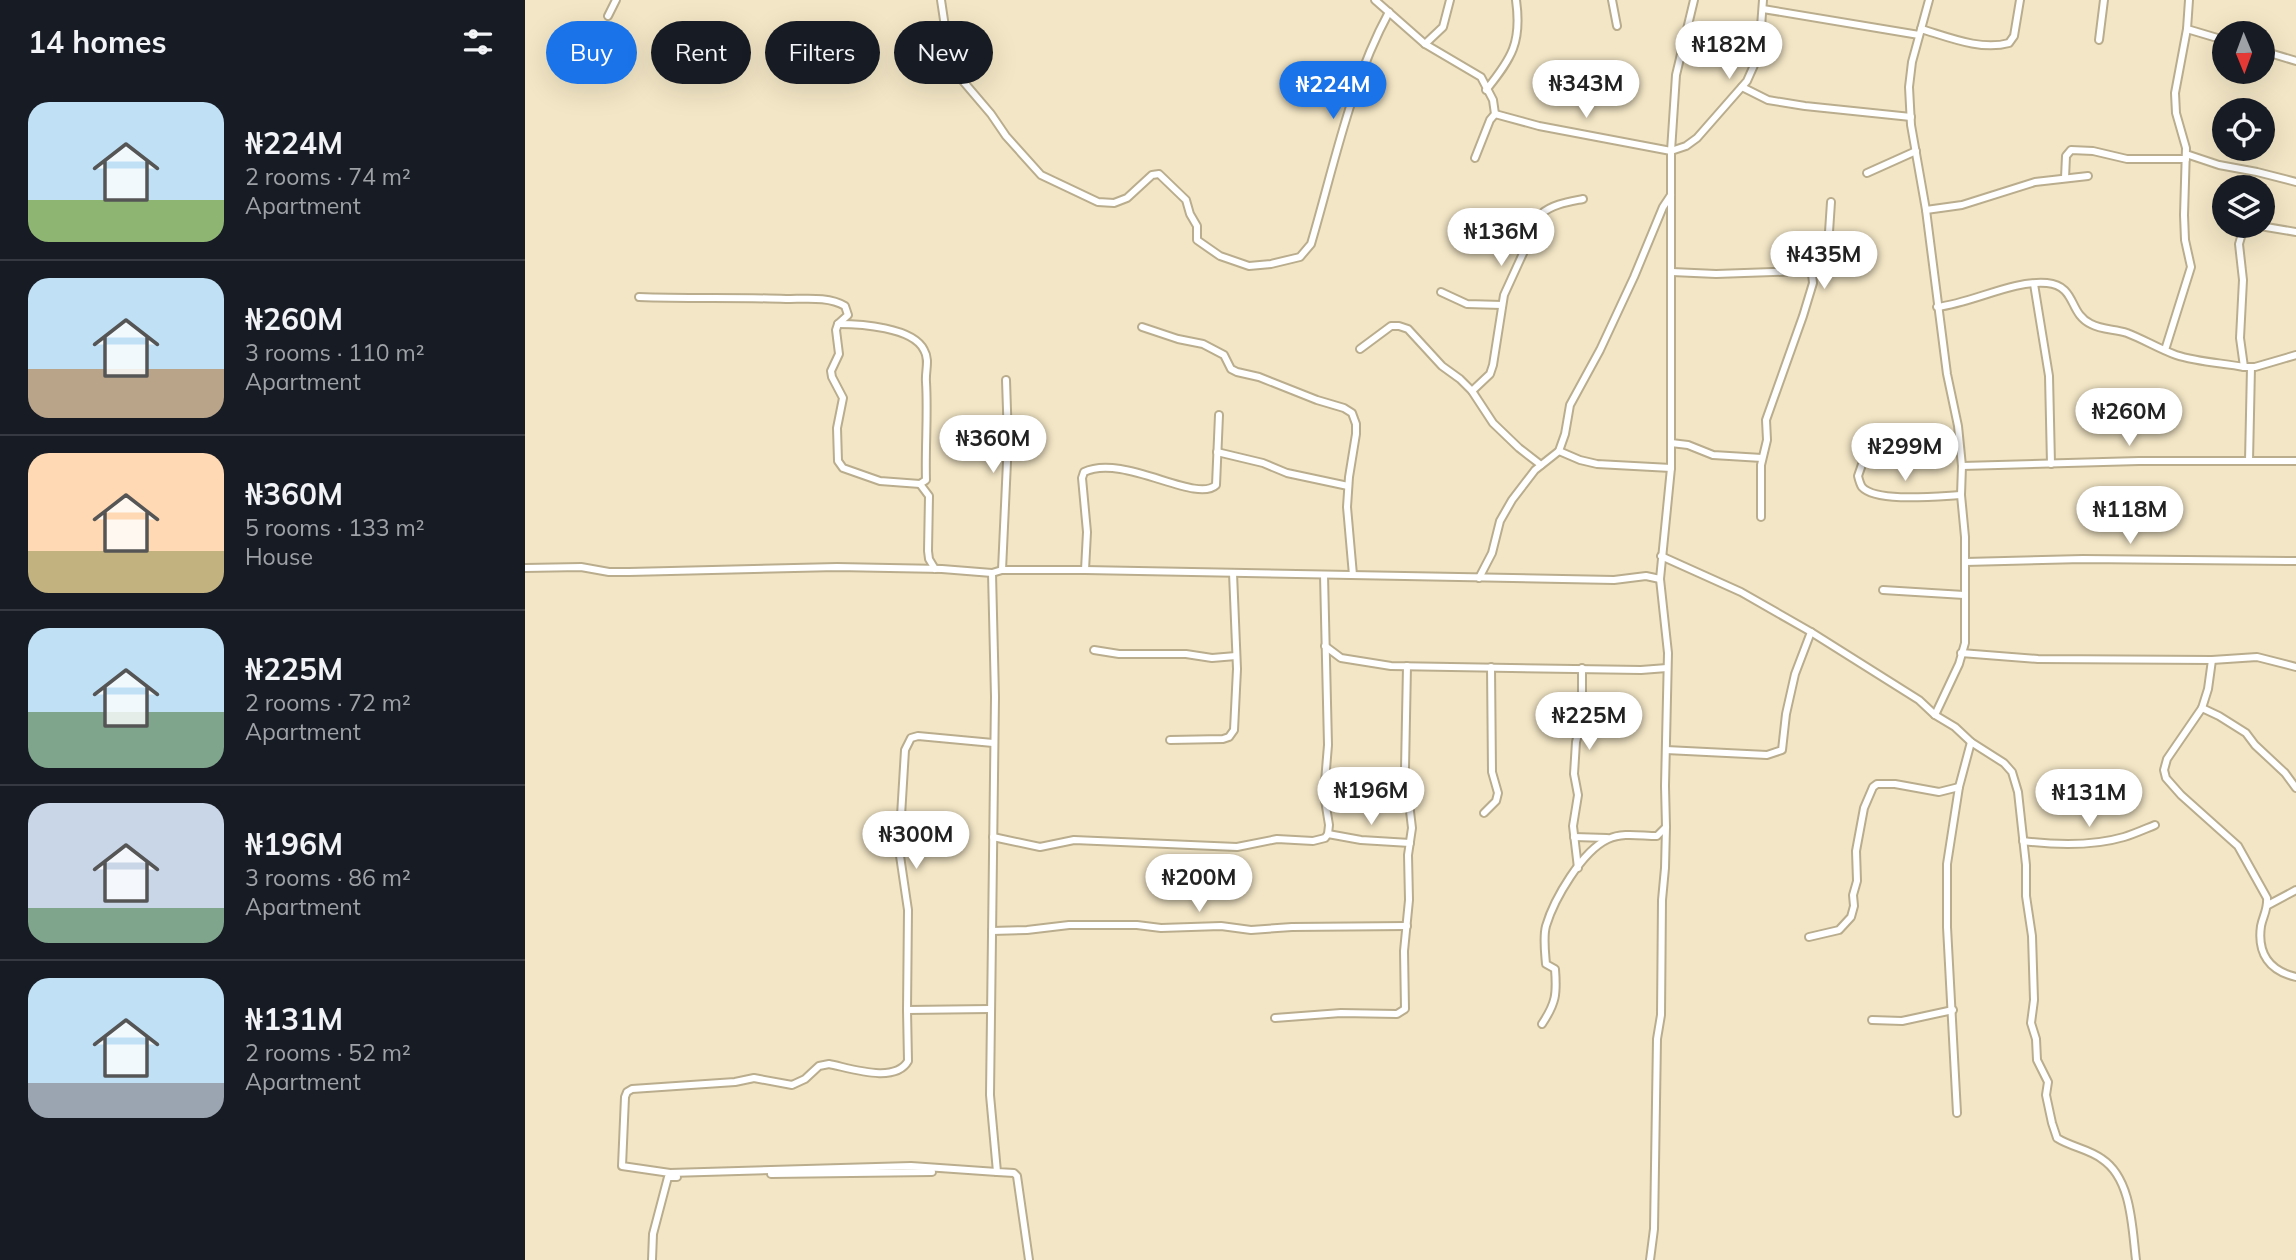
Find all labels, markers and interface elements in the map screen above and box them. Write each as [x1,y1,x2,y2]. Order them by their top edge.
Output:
chip: Buy [546,21,637,84]
chip: Rent [651,21,751,84]
chip: Filters [765,21,880,84]
chip: New [894,21,993,84]
north arrow [2212,21,2275,84]
map controls [2212,21,2275,238]
pin: ₦182M [1680,22,1778,81]
text: 14 homes [28,23,167,61]
icon: filters [459,23,497,61]
text: ₦182M [1691,29,1767,58]
pin: ₦343M [1537,60,1635,120]
pin: ₦224M [1284,61,1382,121]
text: ₦343M [1548,68,1624,97]
text: ₦224M [1295,69,1371,98]
button: locate [2212,98,2275,161]
text: ₦224M [245,124,343,162]
icon: home [84,130,168,214]
text: 2 rooms · 74 m² [245,162,411,191]
button: layers [2212,175,2275,238]
text: Apartment [245,191,361,220]
pin: ₦136M [1452,208,1550,268]
text: ₦136M [1463,216,1539,245]
pin: ₦435M [1775,232,1873,291]
text: ₦435M [1786,239,1862,268]
text: ₦260M [245,300,343,338]
icon: home [84,306,168,390]
text: 3 rooms · 110 m² [245,338,425,367]
text: Apartment [245,367,361,396]
pin: ₦260M [2080,388,2178,448]
text: ₦260M [2091,396,2167,425]
pin: ₦360M [944,416,1042,475]
text: ₦360M [955,423,1031,452]
pin: ₦299M [1856,424,1954,483]
text: ₦299M [1867,431,1943,460]
text: ₦360M [245,475,343,513]
icon: home [84,481,168,565]
pin: ₦118M [2081,486,2179,546]
text: ₦118M [2092,494,2168,523]
text: 5 rooms · 133 m² [245,513,425,542]
text: House [245,542,313,571]
text: ₦225M [245,650,343,688]
icon: home [84,656,168,740]
text: 2 rooms · 72 m² [245,688,411,717]
pin: ₦225M [1540,692,1638,752]
text: ₦225M [1551,700,1627,729]
text: Apartment [245,717,361,746]
pin: ₦196M [1322,768,1420,827]
pin: ₦131M [2040,770,2138,829]
text: ₦196M [1333,775,1409,804]
text: ₦131M [2051,777,2127,806]
pin: ₦300M [867,812,965,871]
text: ₦300M [878,819,954,848]
text: ₦196M [245,825,343,863]
icon: home [84,831,168,915]
pin: ₦200M [1150,855,1248,914]
text: ₦200M [1161,862,1237,891]
text: 3 rooms · 86 m² [245,863,411,892]
text: Apartment [245,892,361,921]
text: ₦131M [245,1000,343,1038]
icon: home [84,1006,168,1090]
text: 2 rooms · 52 m² [245,1038,411,1067]
text: Apartment [245,1067,361,1096]

